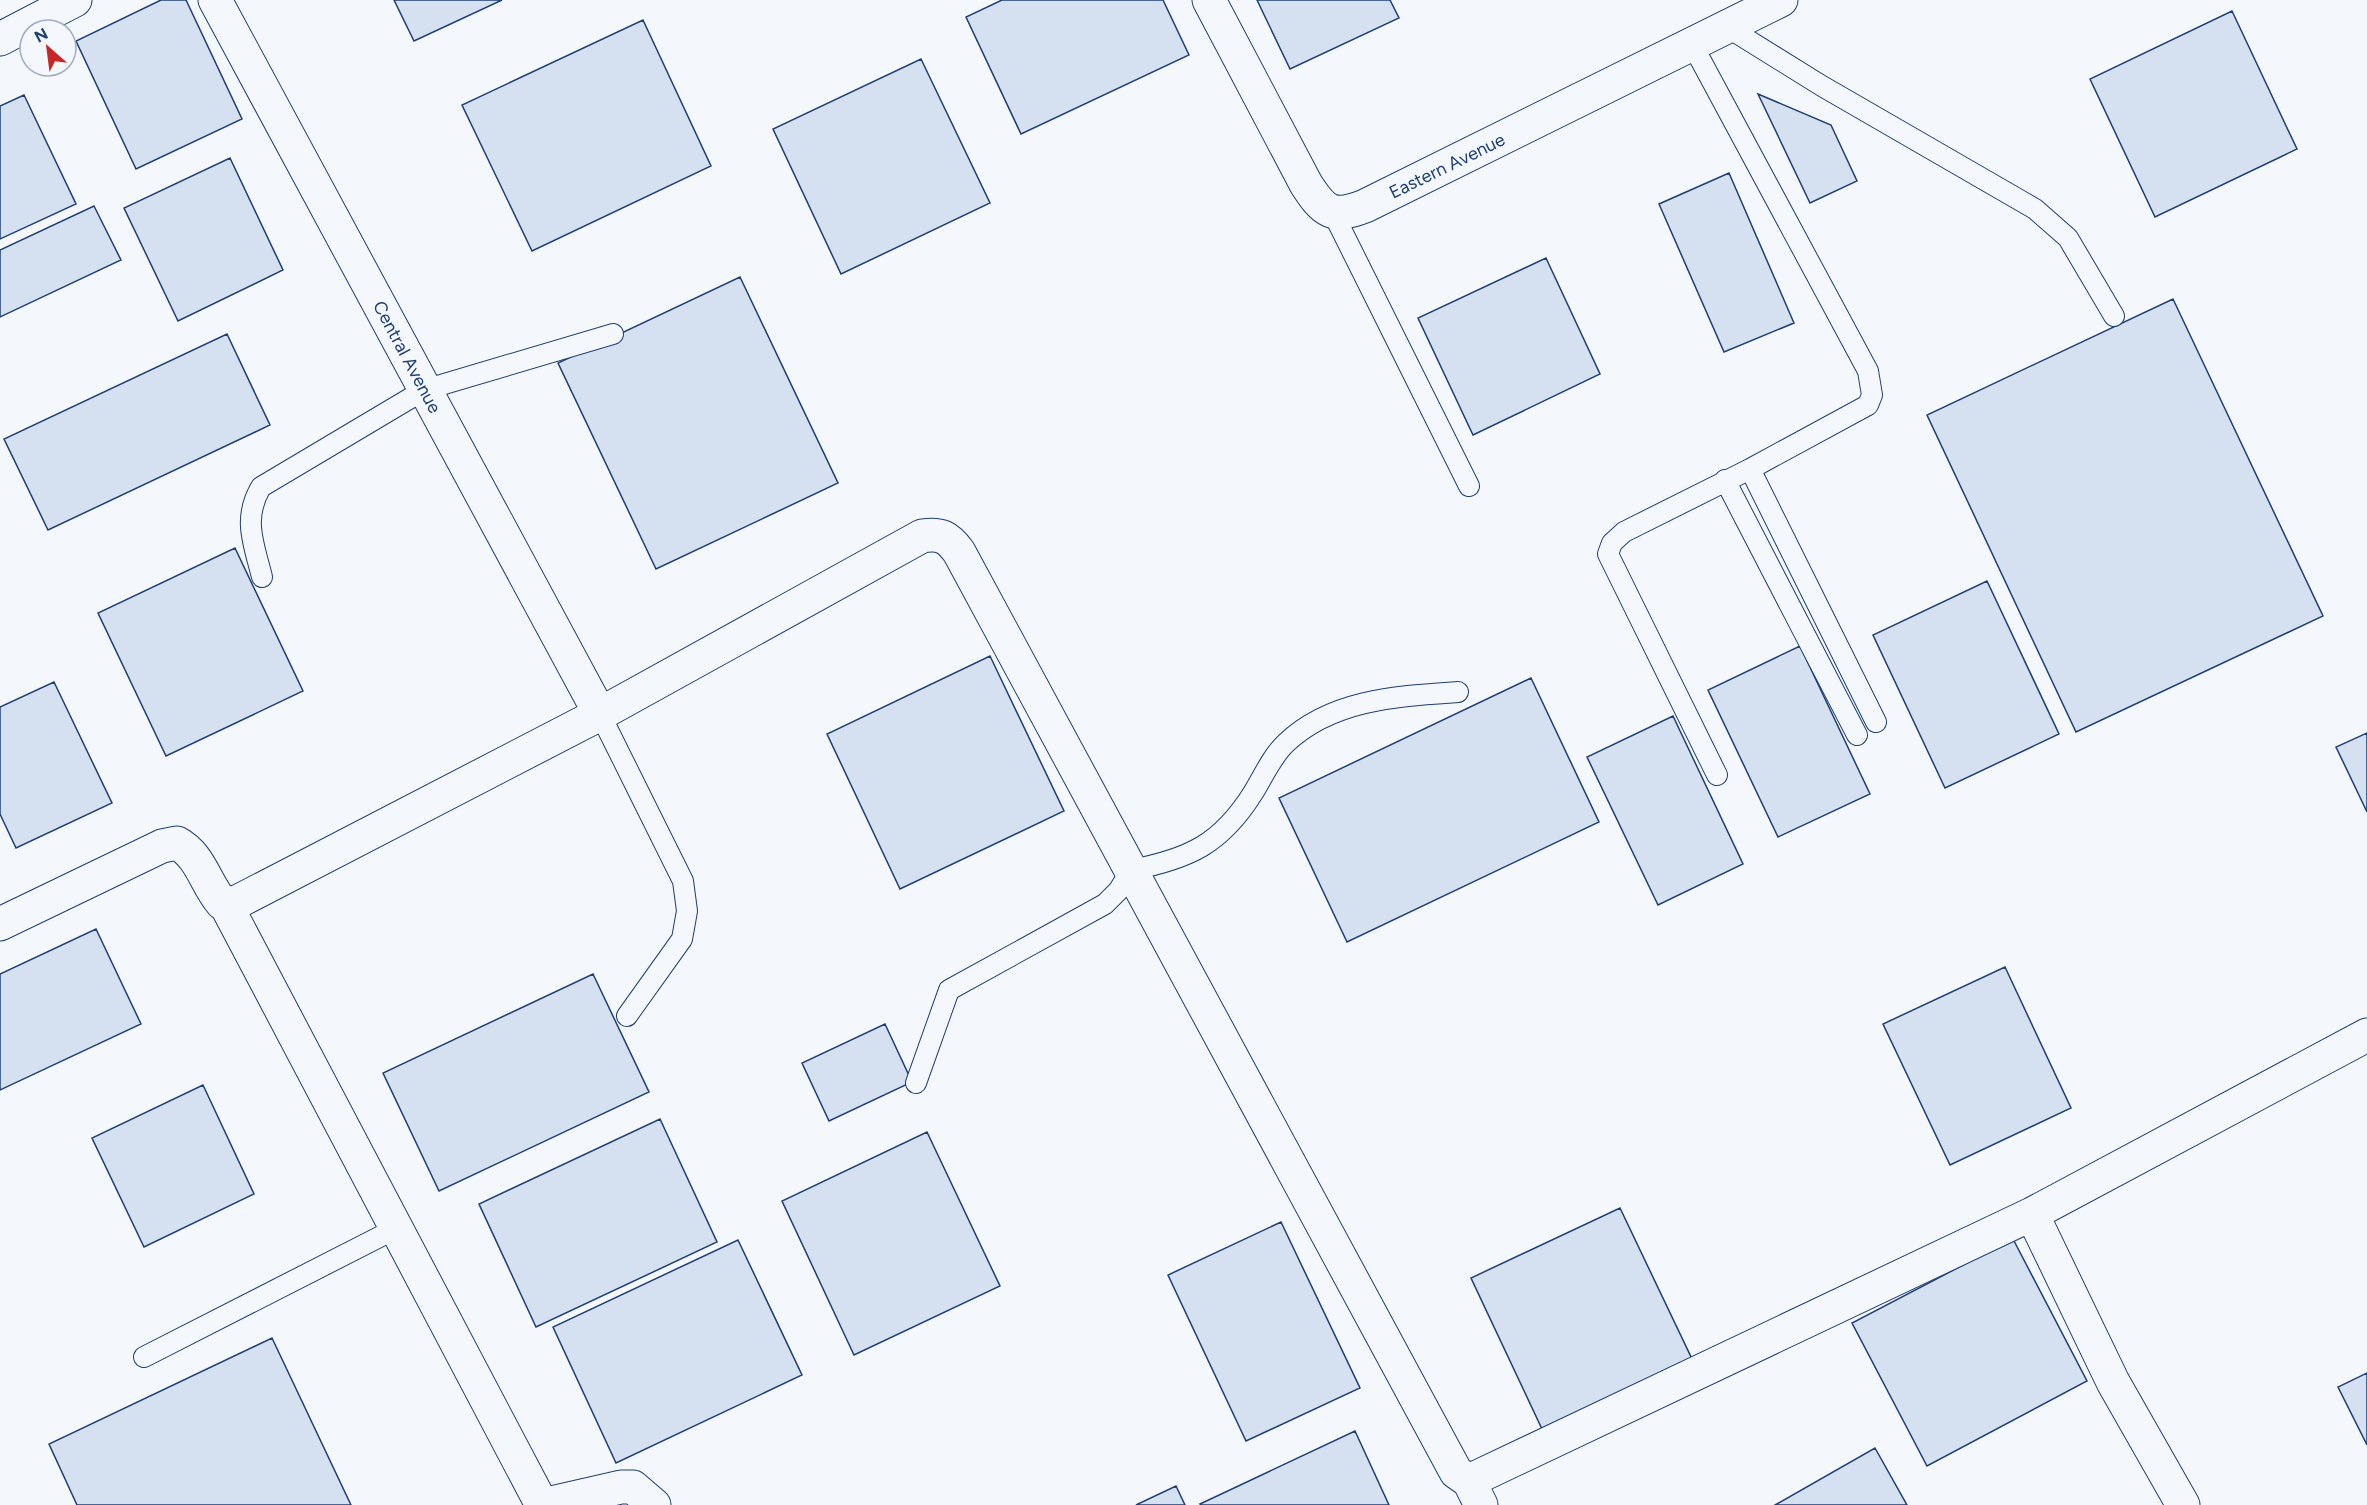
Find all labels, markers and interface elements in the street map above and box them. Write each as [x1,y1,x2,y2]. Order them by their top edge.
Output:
north arrow [18,18,78,78]
text: N [31,24,51,46]
street label: Eastern Avenue [1385,128,1509,204]
street label: Central Avenue [368,297,446,417]

